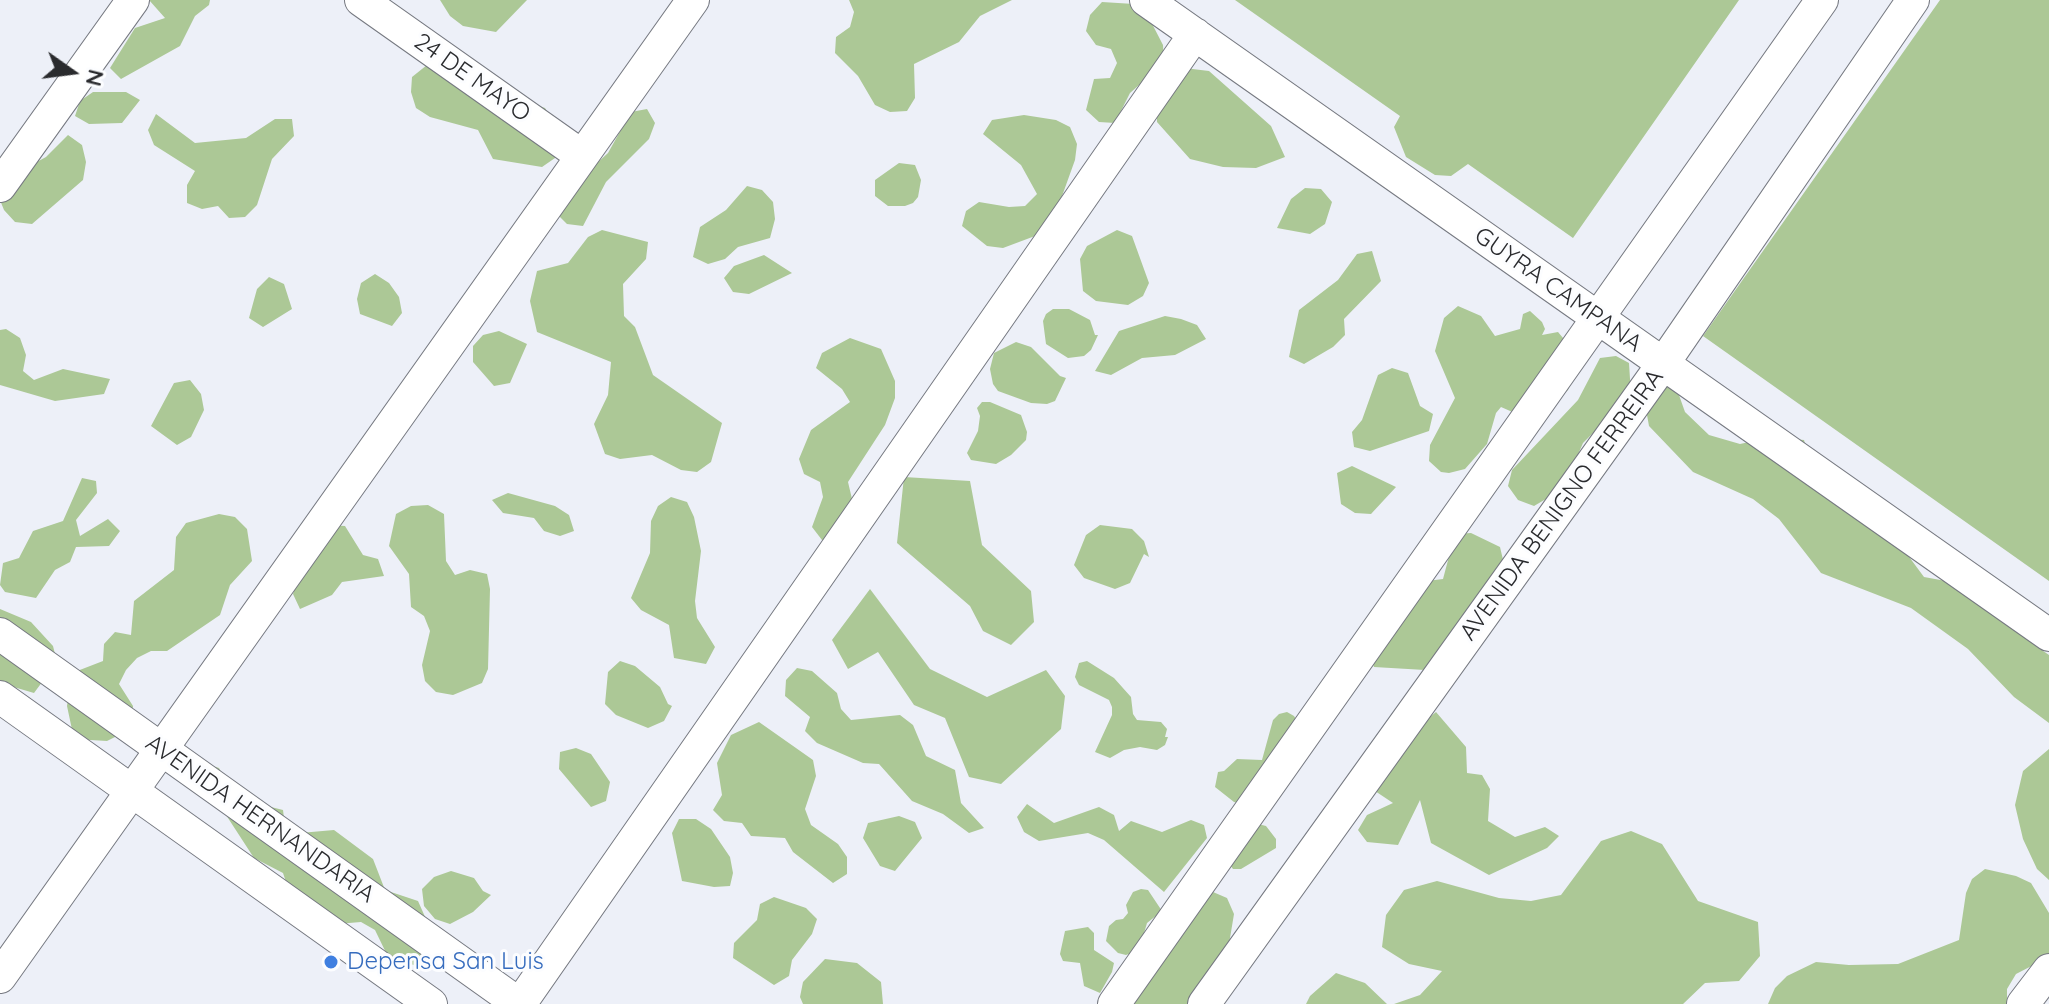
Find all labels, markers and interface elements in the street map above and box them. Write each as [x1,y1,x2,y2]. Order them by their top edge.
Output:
street label: 24 DE MAYO [408,27,536,129]
north arrow [32,32,112,112]
text: N [80,67,111,89]
street label: GUYRA CAMPANA [1469,221,1647,359]
street label: AVENIDA BENIGNO FERREIRA [1454,364,1670,646]
street label: AVENIDA HERNANDARIA [140,729,380,909]
place label: Depensa San Luis [347,948,544,976]
marker: Depensa San Luis [322,953,340,971]

